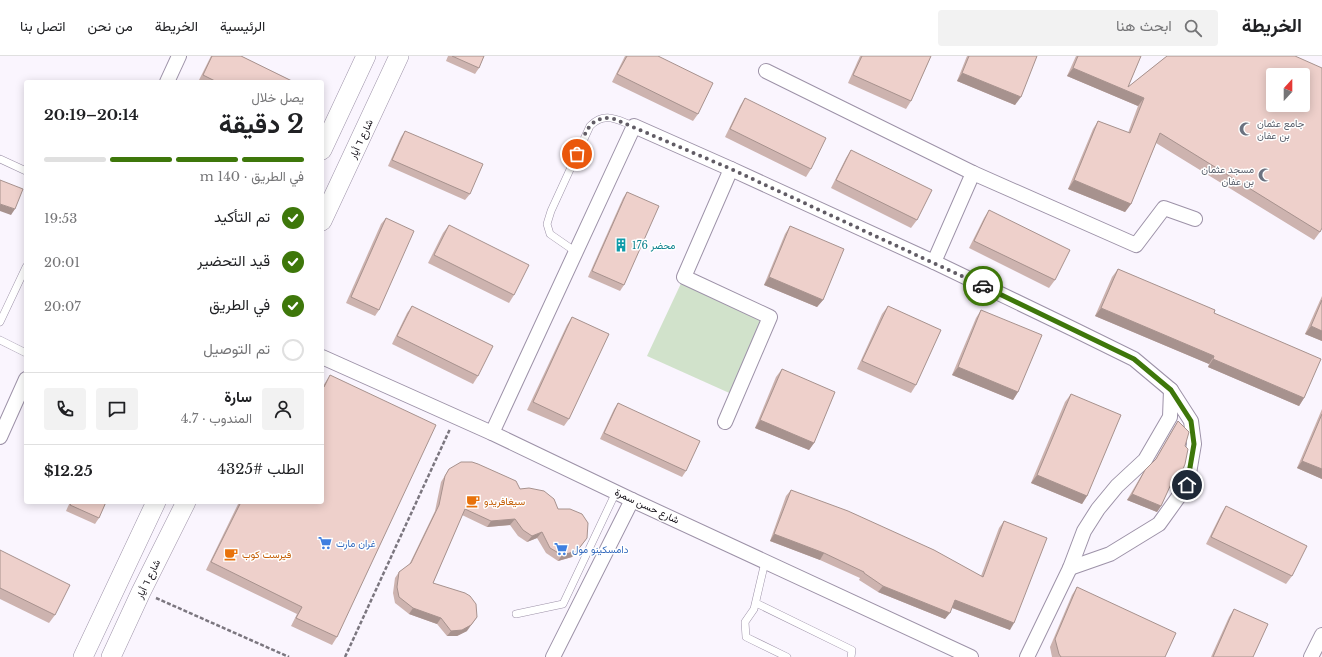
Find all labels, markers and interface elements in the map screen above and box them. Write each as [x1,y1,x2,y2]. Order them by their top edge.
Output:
search box [938,10,1218,46]
text: الخريطة [1242,14,1302,37]
text: ابحث هنا [1116,16,1172,35]
text: اتصل بنا [20,17,66,35]
text: من نحن [88,17,133,35]
text: الخريطة [155,17,198,35]
text: الرئيسية [220,17,265,35]
icon: search [1182,17,1204,39]
north arrow [1266,68,1310,112]
map controls [1266,68,1310,112]
text: يصل خلال [251,89,304,106]
text: 20:14–20:19 [44,105,139,124]
text: 2 دقيقة [219,108,304,140]
street label: شارع ٦ أيار [346,117,376,162]
place label: جامع عثمان بن عفان [1257,117,1305,142]
mosque icon: جامع عثمان بن عفان [1238,121,1254,137]
pin [560,137,594,171]
icon: bag [566,143,588,165]
place label: مسجد عثمان بن عفان [1201,163,1254,188]
mosque icon: مسجد عثمان بن عفان [1257,167,1273,183]
text: في الطريق · 140 m [200,168,304,185]
text: تم التأكيد [214,207,270,226]
icon: check [282,207,304,229]
text: 19:53 [44,210,77,227]
building icon: محضر 176 [613,237,629,253]
place label: محضر 176 [632,239,675,252]
text: قيد التحضير [197,251,270,270]
icon: check [282,251,304,273]
text: 20:01 [44,254,80,271]
courier [963,266,1003,306]
icon: car [972,275,994,297]
text: في الطريق [209,295,270,314]
icon: check [282,295,304,317]
text: 20:07 [44,298,81,315]
text: تم التوصيل [203,339,270,358]
text: سارة [224,387,252,406]
button: phone [44,388,86,430]
button: chat [96,388,138,430]
button: person [262,388,304,430]
text: المندوب · 4.7 [181,410,252,427]
text: الطلب #4325 [217,459,304,478]
text: $12.25 [44,461,93,480]
pin [1170,468,1204,502]
icon: home [1176,474,1198,496]
street label: شارع حسن سمرة [613,485,681,527]
cafe icon: سيغافريدو [465,493,481,509]
place label: سيغافريدو [484,495,525,508]
supermarket icon: غران مارت [317,535,333,551]
place label: غران مارت [336,537,376,550]
supermarket icon: دامسكينو مول [553,541,569,557]
place label: دامسكينو مول [572,543,629,556]
cafe icon: فيرست كوب [223,546,239,562]
place label: فيرست كوب [242,548,292,561]
street label: شارع ٦ أيار [132,557,163,602]

